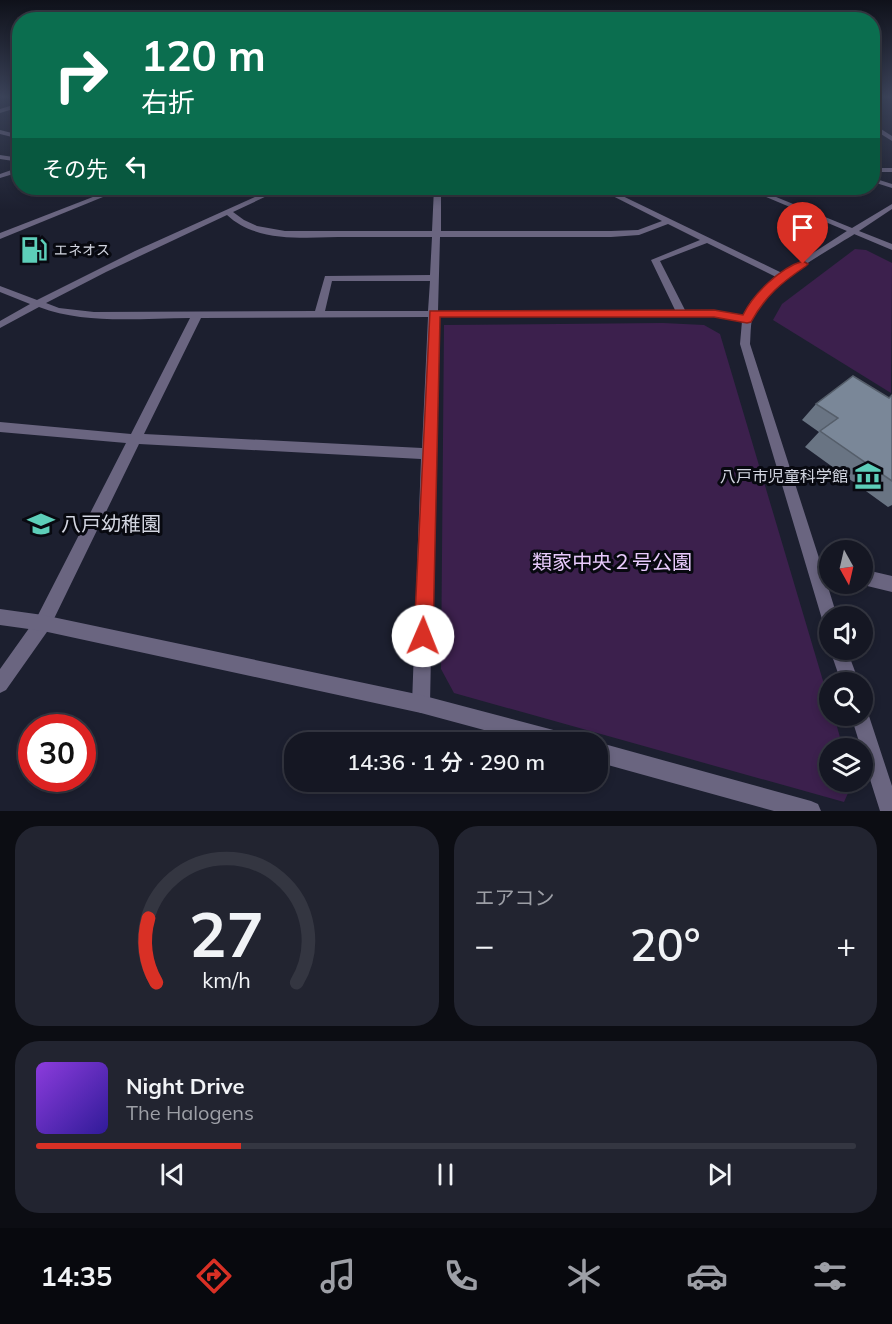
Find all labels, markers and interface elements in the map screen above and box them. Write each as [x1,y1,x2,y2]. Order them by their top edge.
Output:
text: 120 m [141,29,266,82]
icon: right [42,36,120,114]
text: 右折 [141,85,195,119]
icon: left [120,150,153,183]
text: その先 [42,155,108,183]
pin [777,202,828,264]
icon: arrive [786,211,819,244]
fuel station icon: エネオス [19,235,49,265]
place label: エネオス [54,241,110,259]
museum icon: 八戸市児童科学館 [853,461,883,491]
place label: 八戸市児童科学館 [720,466,848,486]
school or university icon: 八戸幼稚園 [26,509,56,539]
place label: 八戸幼稚園 [61,511,161,536]
north arrow [819,540,873,594]
map controls [819,540,873,792]
park label: 類家中央２号公園 [532,549,692,574]
position arrow [391,604,455,668]
button: sound [819,606,873,660]
button: search [819,672,873,726]
speed limit sign: 30 [18,714,96,792]
button: layers [819,738,873,792]
text: 14:36 · 1 分 · 290 m [347,748,545,776]
text: エアコン [475,885,555,910]
text: 27 [189,894,264,973]
text: 20° [630,916,701,972]
text: − [475,924,494,965]
text: + [836,924,856,965]
text: km/h [202,966,251,993]
text: Night Drive [126,1072,245,1100]
text: The Halogens [126,1100,254,1125]
icon: previous [156,1158,189,1191]
icon: pause [429,1158,462,1191]
icon: next [703,1158,736,1191]
icon: directions [193,1255,235,1297]
icon: music [317,1255,359,1297]
icon: phone [440,1255,482,1297]
icon: climate [563,1255,605,1297]
icon: car [686,1255,728,1297]
icon: filters [809,1255,851,1297]
text: 14:35 [41,1259,112,1293]

